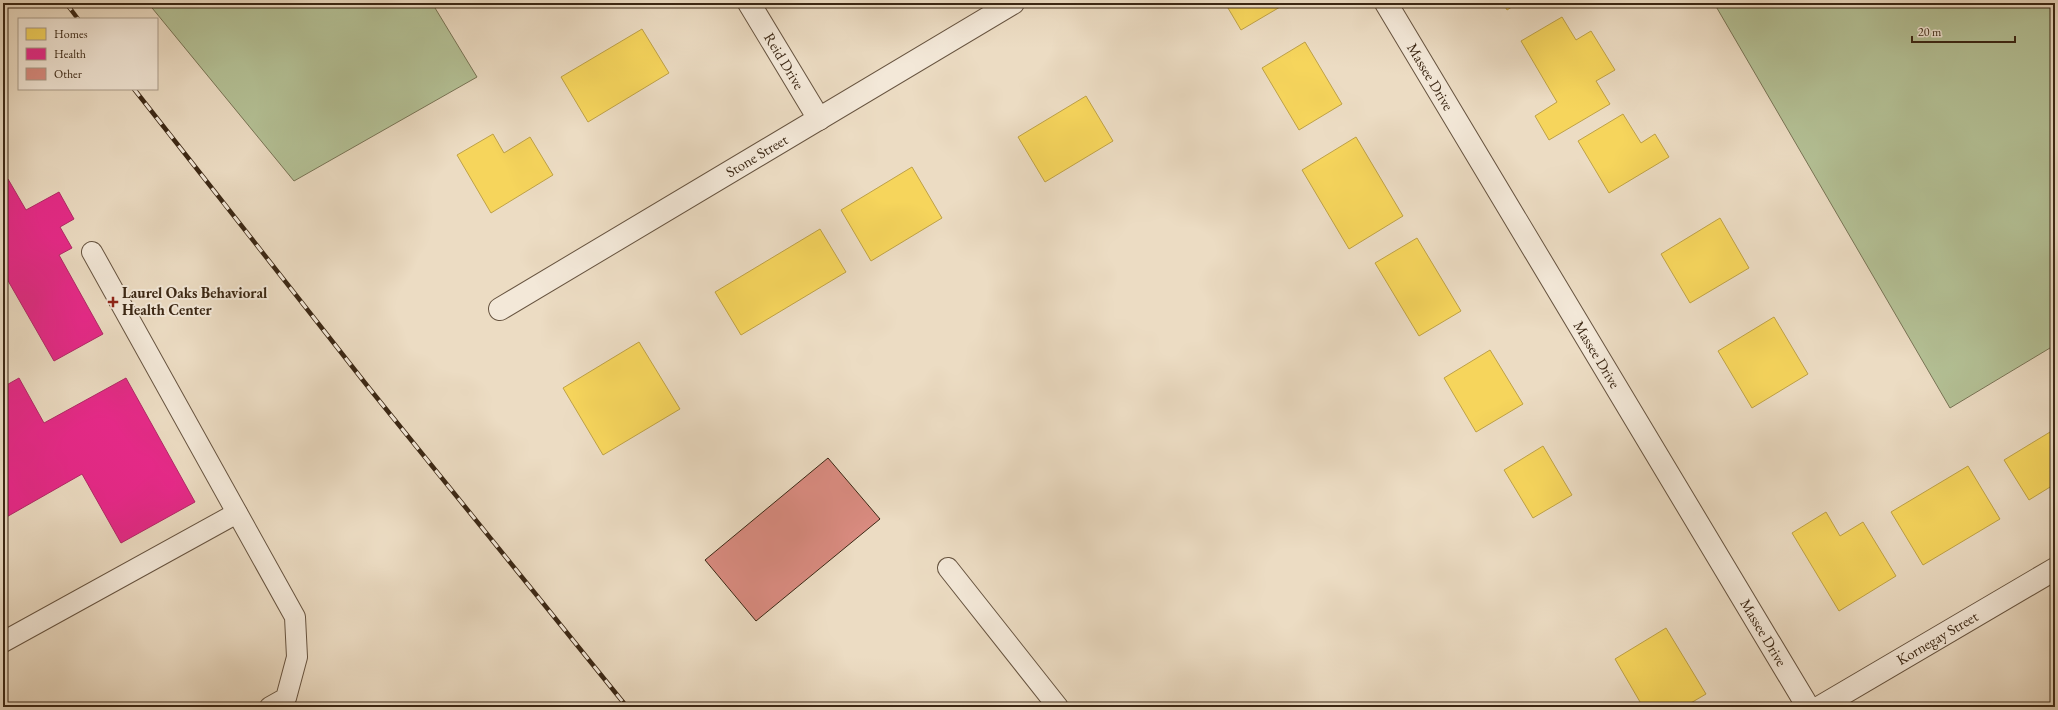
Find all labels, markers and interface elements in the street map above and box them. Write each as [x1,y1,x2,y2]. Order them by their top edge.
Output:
legend [18,18,158,90]
scale bar [1912,18,2015,44]
text: 20 m [1918,24,1942,40]
text: Homes [54,26,88,42]
street label: Reid Drive [760,29,809,93]
street label: Massee Drive [1403,39,1458,114]
text: Health [54,46,86,62]
text: Other [54,66,82,82]
street label: Stone Street [722,129,791,181]
place label: Laurel Oaks Behavioral Health Center [122,283,268,319]
marker: Laurel Oaks Behavioral Health Center [107,296,119,308]
street label: Massee Drive [1570,317,1625,392]
street label: Massee Drive [1736,595,1791,670]
street label: Kornegay Street [1893,606,1981,669]

